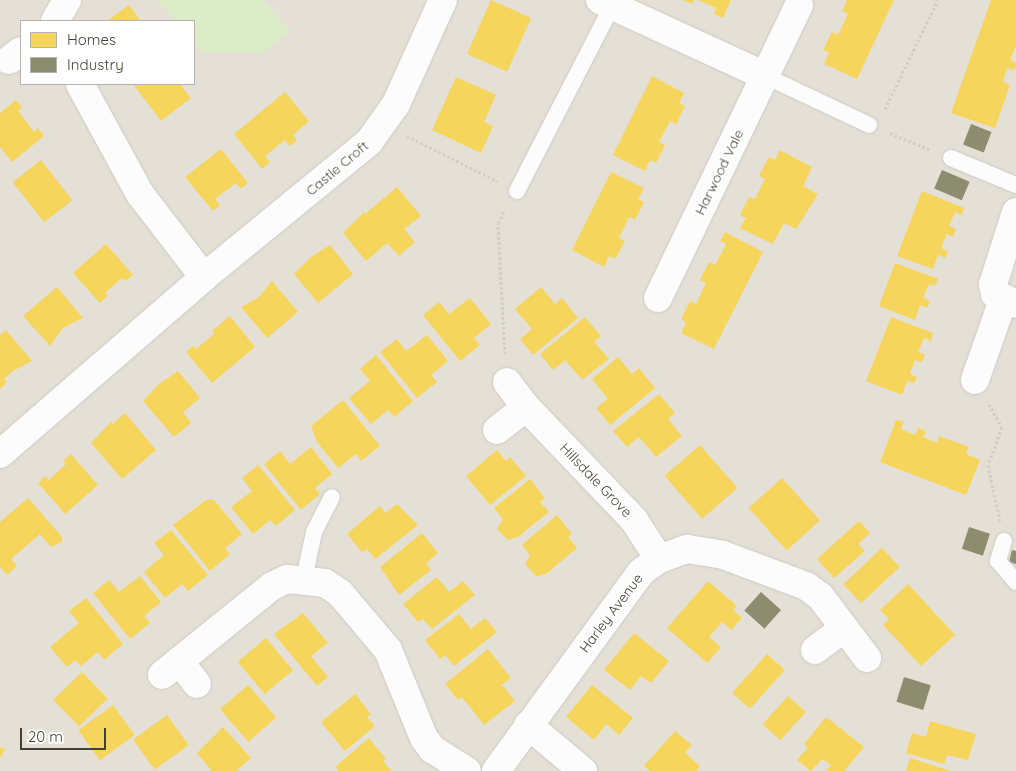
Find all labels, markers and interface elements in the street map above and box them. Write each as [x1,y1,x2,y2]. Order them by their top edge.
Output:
legend [20,20,195,85]
text: Homes [67,30,116,49]
text: Industry [67,55,124,74]
street label: Harwood Vale [691,127,747,217]
street label: Castle Croft [302,137,372,199]
street label: Hillsdale Grove [557,440,635,520]
street label: Harley Avenue [576,570,646,656]
scale bar [22,718,109,750]
text: 20 m [28,727,63,746]

